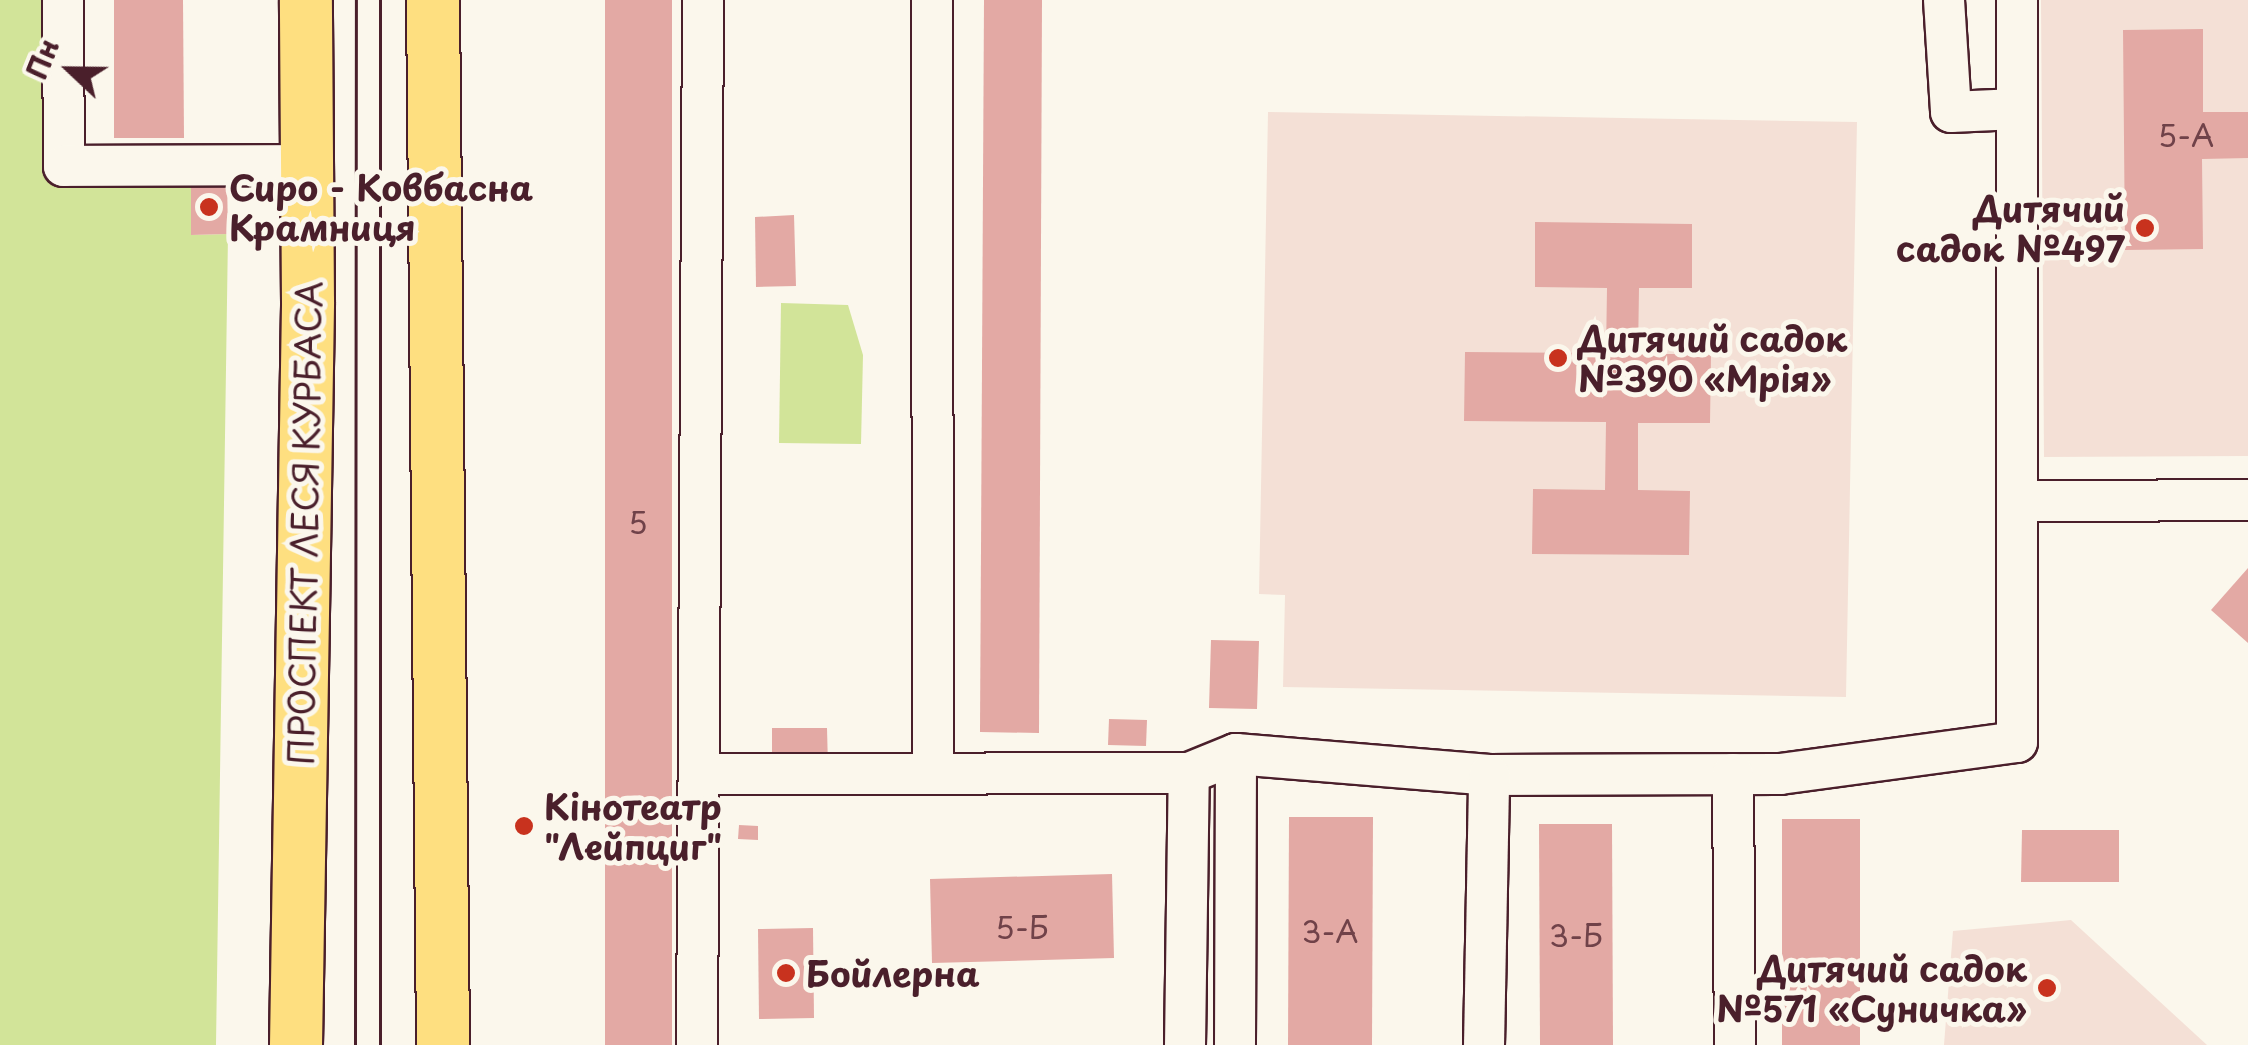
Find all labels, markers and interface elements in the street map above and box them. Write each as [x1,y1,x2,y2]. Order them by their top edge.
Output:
north arrow [20,20,120,120]
text: Пн [14,32,69,85]
house number: 5-А [2158,117,2214,153]
place label: Сиро - Ковбасна Крамниця [229,166,535,248]
place label: Дитячий садок №497 [1896,187,2125,269]
marker: Сиро - Ковбасна Крамниця [198,196,220,218]
marker: Дитячий садок №497 [2134,217,2156,239]
street label: ПРОСПЕКТ ЛЕСЯ КУРБАСА [279,279,329,767]
place label: Дитячий садок №390 «Мрія» [1578,317,1848,399]
marker: Дитячий садок №390 «Мрія» [1547,347,1569,369]
house number: 5 [628,504,648,540]
place label: Кінотеатр "Лейпциг" [544,785,722,867]
marker: Кінотеатр "Лейпциг" [513,815,535,837]
house number: 5-Б [995,909,1049,945]
house number: 3-А [1302,913,1358,949]
house number: 3-Б [1549,917,1603,953]
place label: Дитячий садок №571 «Суничка» [1716,947,2027,1029]
place label: Бойлерна [806,952,980,994]
marker: Бойлерна [775,962,797,984]
marker: Дитячий садок №571 «Суничка» [2036,977,2058,999]

